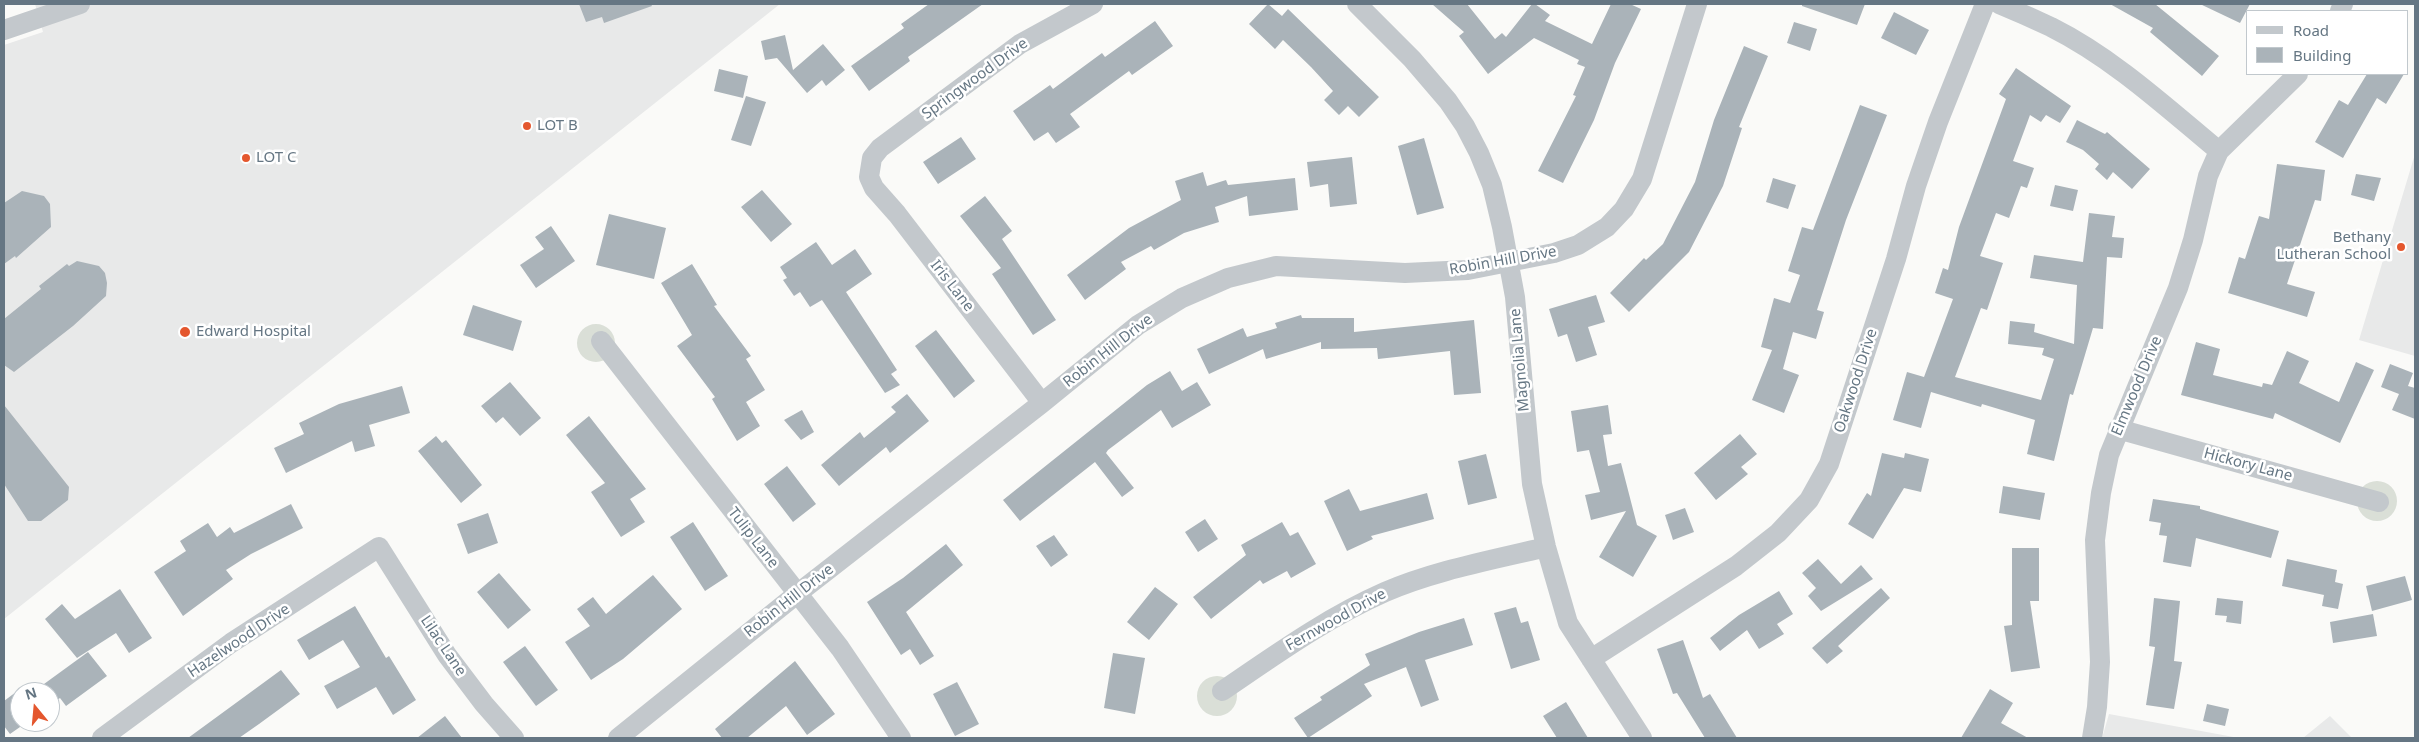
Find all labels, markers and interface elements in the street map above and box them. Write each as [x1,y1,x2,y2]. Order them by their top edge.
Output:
legend [2246,10,2409,75]
text: Road [2293,20,2329,40]
street label: Springwood Drive [919,35,1031,123]
text: Building [2293,45,2351,65]
place label: LOT B [537,117,578,135]
marker: LOT B [521,120,533,132]
place label: LOT C [256,149,297,167]
marker: LOT C [240,152,252,164]
place label: Bethany Lutheran School [2277,229,2391,264]
marker: Bethany Lutheran School [2395,241,2407,253]
street label: Robin Hill Drive [1448,243,1558,279]
street label: Iris Lane [926,257,978,315]
street label: Magnolia Lane [1507,308,1533,412]
street label: Robin Hill Drive [1060,311,1156,391]
place label: Edward Hospital [196,323,311,341]
marker: Edward Hospital [178,325,192,339]
street label: Oakwood Drive [1831,327,1881,435]
street label: Elmwood Drive [2108,334,2166,438]
street label: Hickory Lane [2202,445,2294,485]
street label: Tulip Lane [724,504,782,572]
street label: Robin Hill Drive [741,561,837,641]
street label: Fernwood Drive [1283,585,1389,655]
street label: Hazelwood Drive [185,600,293,682]
street label: Lilac Lane [416,612,470,680]
north arrow [10,682,60,732]
text: N [23,682,39,704]

